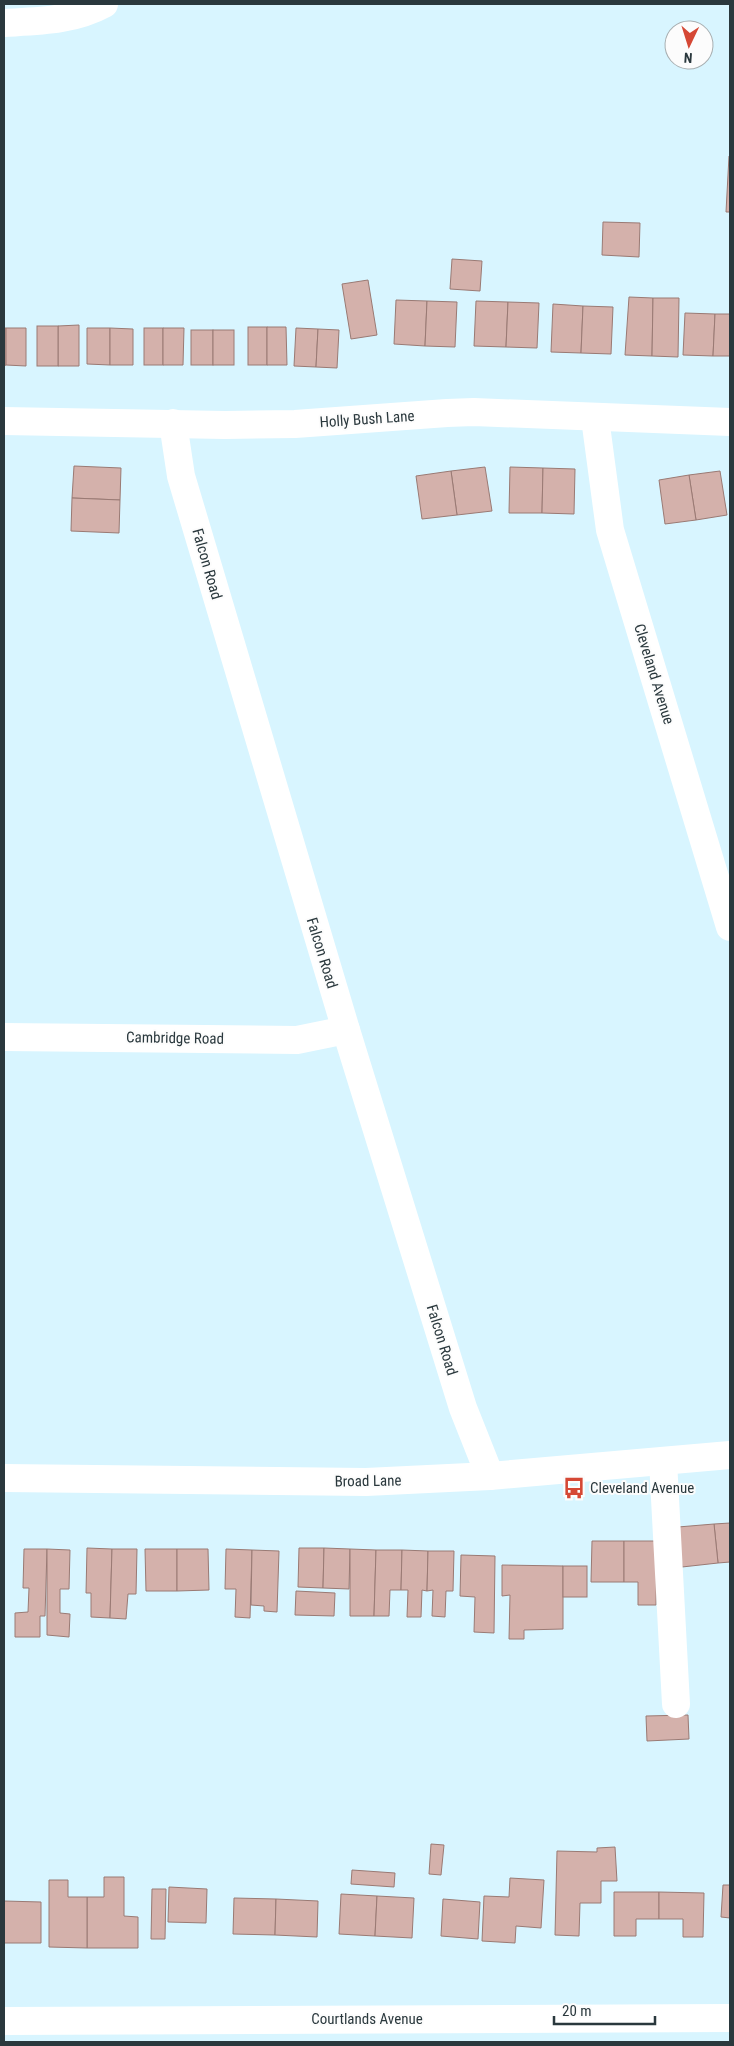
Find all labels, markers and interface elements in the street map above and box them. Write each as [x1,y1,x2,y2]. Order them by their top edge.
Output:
north arrow [664,20,714,70]
text: N [683,50,693,66]
street label: Holly Bush Lane [319,407,415,431]
street label: Falcon Road [188,526,226,602]
street label: Cleveland Avenue [630,622,678,726]
street label: Falcon Road [303,916,341,990]
street label: Cambridge Road [126,1028,224,1048]
street label: Falcon Road [423,1303,461,1377]
street label: Broad Lane [334,1471,402,1491]
bus stop icon: Cleveland Avenue [561,1475,587,1501]
place label: Cleveland Avenue [590,1479,694,1497]
scale bar [554,1994,655,2026]
text: 20 m [562,2002,592,2020]
street label: Courtlands Avenue [311,2010,423,2028]

